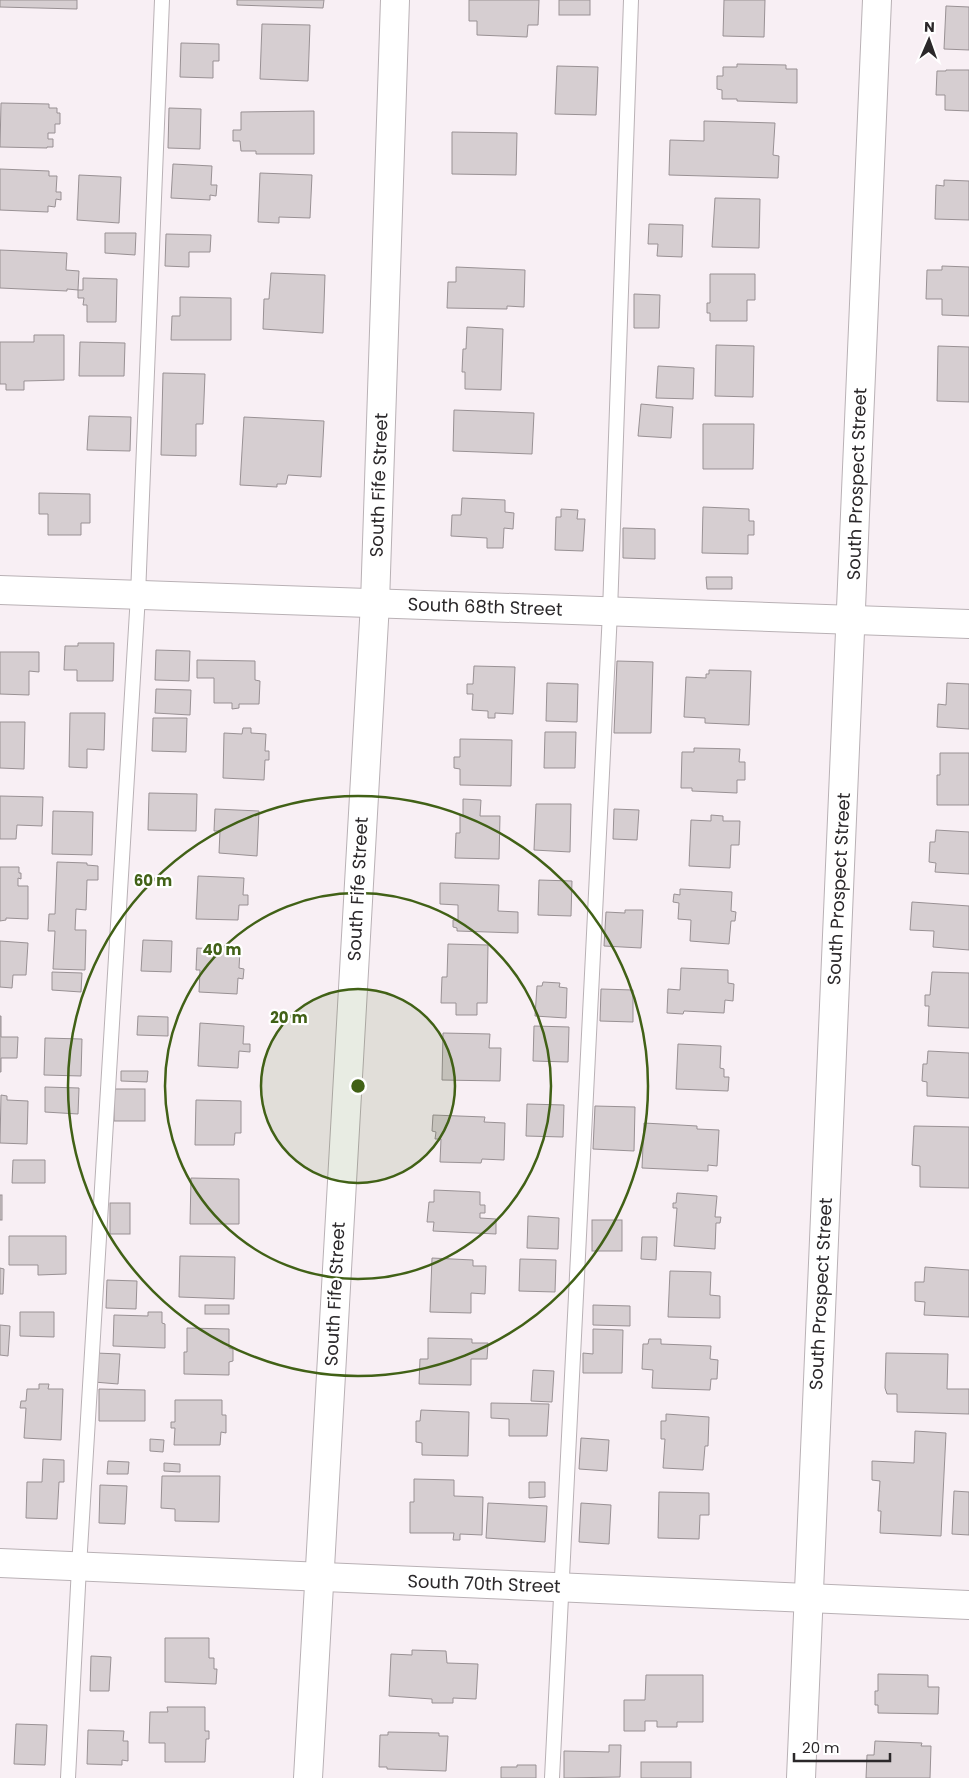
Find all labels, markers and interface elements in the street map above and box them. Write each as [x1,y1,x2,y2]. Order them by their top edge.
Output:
north arrow [904,15,954,65]
text: N [924,17,935,37]
street label: South Prospect Street [841,387,872,581]
street label: South Fife Street [363,412,394,558]
street label: South 68th Street [407,591,563,622]
street label: South Prospect Street [821,792,856,986]
street label: South Fife Street [341,816,374,962]
text: 60 m [134,870,172,891]
text: 40 m [202,939,242,960]
text: 20 m [270,1007,308,1028]
centre of rings [349,1077,367,1095]
street label: South Prospect Street [803,1197,838,1391]
street label: South Fife Street [318,1221,351,1367]
street label: South 70th Street [407,1568,561,1599]
scale bar [794,1730,890,1762]
text: 20 m [802,1737,840,1758]

